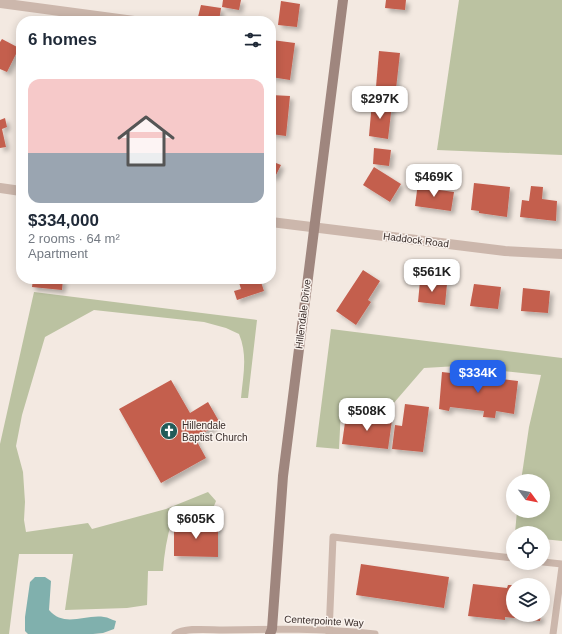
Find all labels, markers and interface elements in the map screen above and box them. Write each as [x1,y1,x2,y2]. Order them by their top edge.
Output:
icon: filters [242,29,264,51]
text: 6 homes [28,30,97,49]
pin: $297K [352,86,408,120]
text: $297K [361,91,399,106]
icon: home [110,105,182,177]
pin: $469K [406,164,462,198]
text: $469K [415,169,453,184]
text: $334,000 [28,211,99,230]
text: 2 rooms · 64 m² [28,231,120,246]
street label: Haddock Road [382,231,450,249]
text: Apartment [28,246,88,261]
pin: $561K [404,259,460,293]
text: $561K [413,264,451,279]
street label: Hillendale Drive [293,278,313,349]
pin: $334K [450,360,506,394]
text: $334K [459,365,497,380]
pin: $508K [339,398,395,432]
text: $508K [348,403,386,418]
place label: Hillendale Baptist Church [182,420,248,443]
church icon: Hillendale Baptist Church [159,421,179,441]
north arrow [506,474,550,518]
map controls [506,474,550,622]
pin: $605K [168,506,224,540]
text: $605K [177,511,215,526]
button: locate [506,526,550,570]
button: layers [506,578,550,622]
street label: Centerpointe Way [284,613,364,629]

